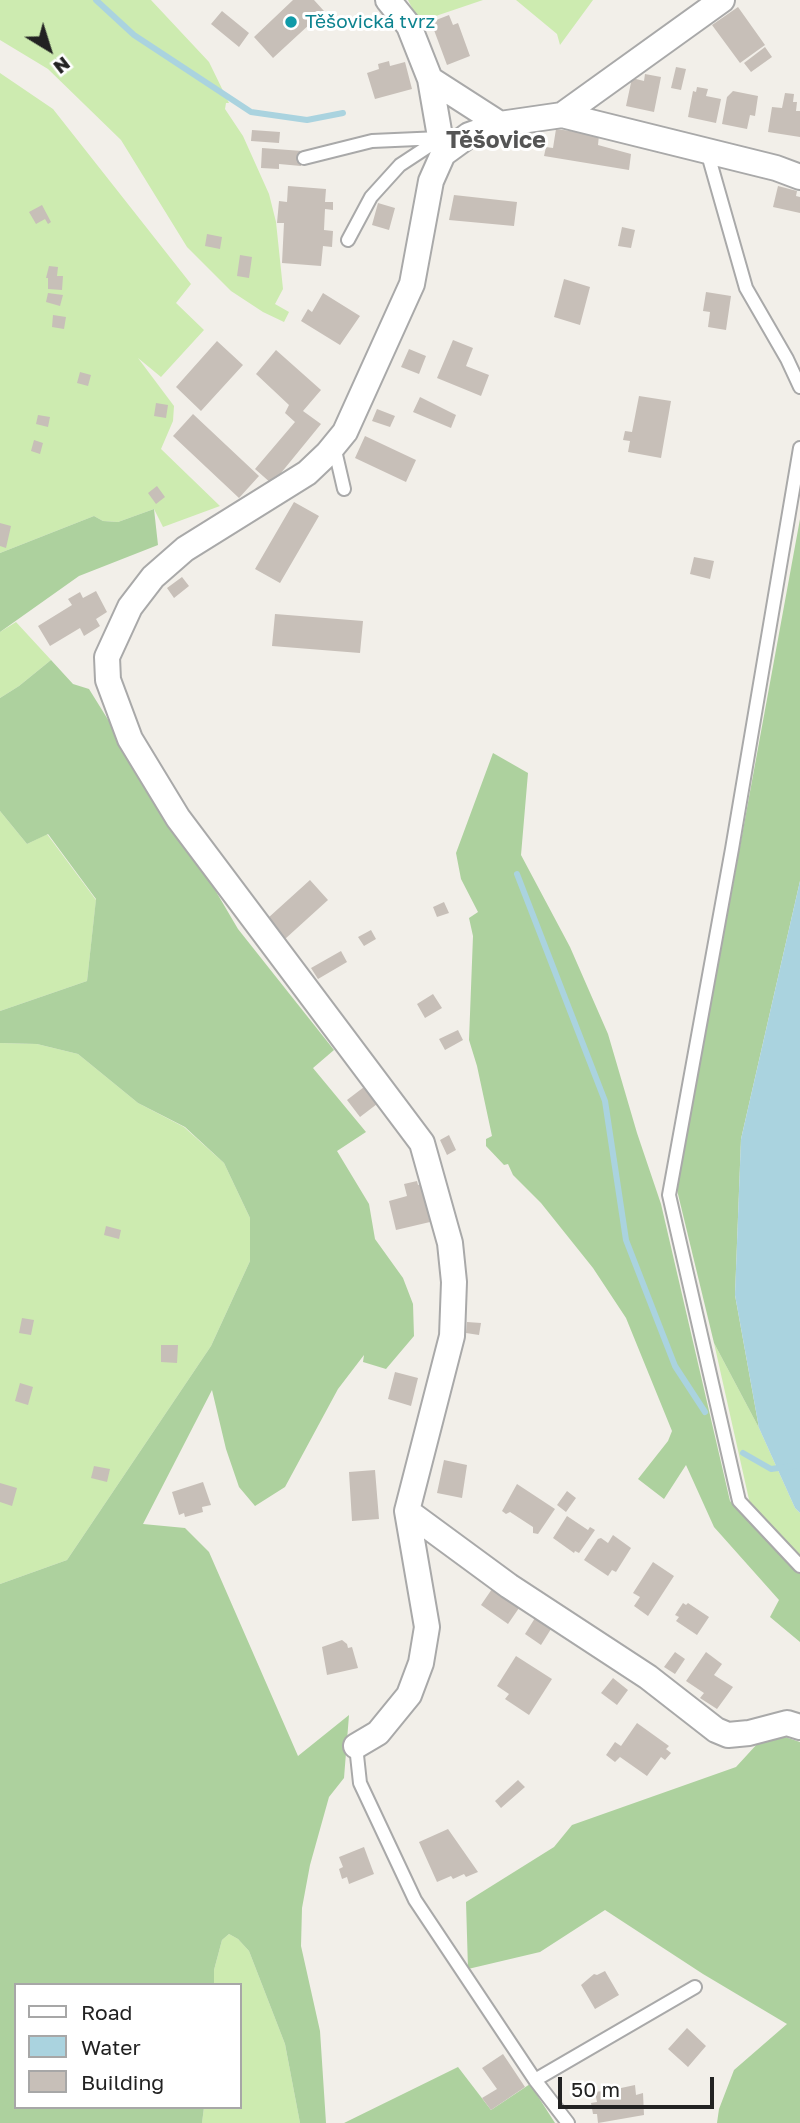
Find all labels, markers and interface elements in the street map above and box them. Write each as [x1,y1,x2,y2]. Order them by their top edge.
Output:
place label: Těšovická tvrz [305,11,435,33]
north arrow [14,14,84,84]
marker: Těšovická tvrz [283,14,299,30]
text: N [49,52,75,79]
district label: Těšovice [446,127,546,155]
legend [14,1983,242,2109]
text: Road [81,1999,132,2025]
text: Water [81,2034,141,2060]
scale bar [562,2064,718,2108]
text: Building [81,2069,164,2095]
text: 50 m [571,2076,620,2102]

